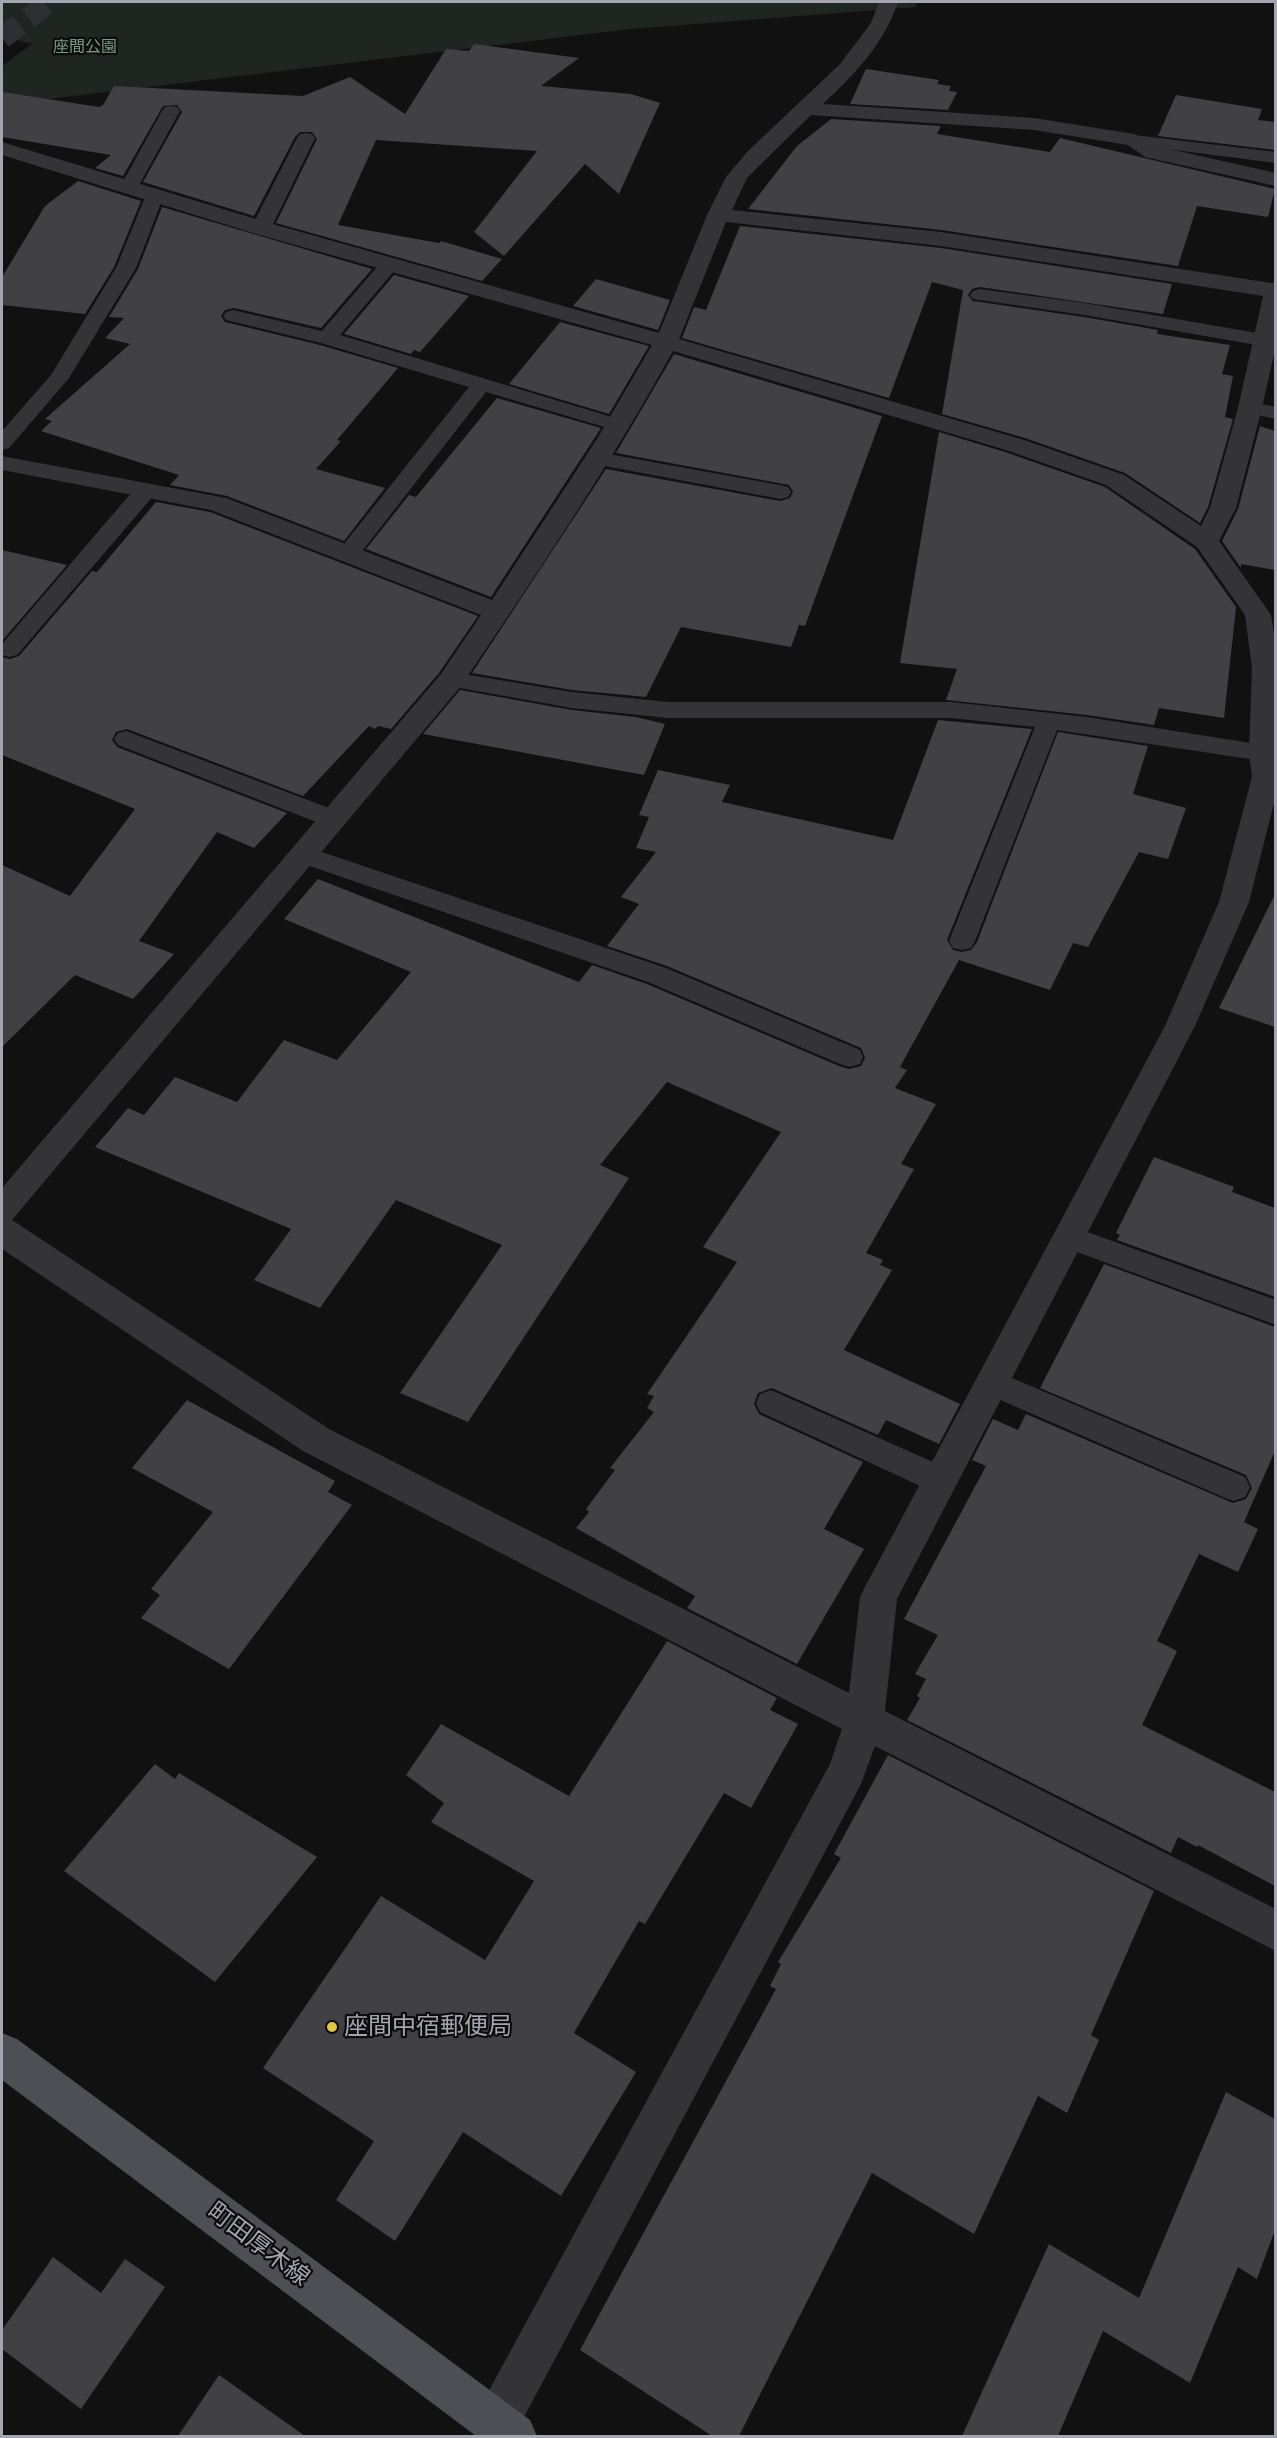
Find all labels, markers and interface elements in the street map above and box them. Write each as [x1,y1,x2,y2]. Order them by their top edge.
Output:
park label: 座間公園 [53,38,117,58]
place label: 座間中宿郵便局 [344,2013,512,2041]
marker: 座間中宿郵便局 [325,2020,339,2034]
street label: 町田厚木線 [201,2197,315,2293]

